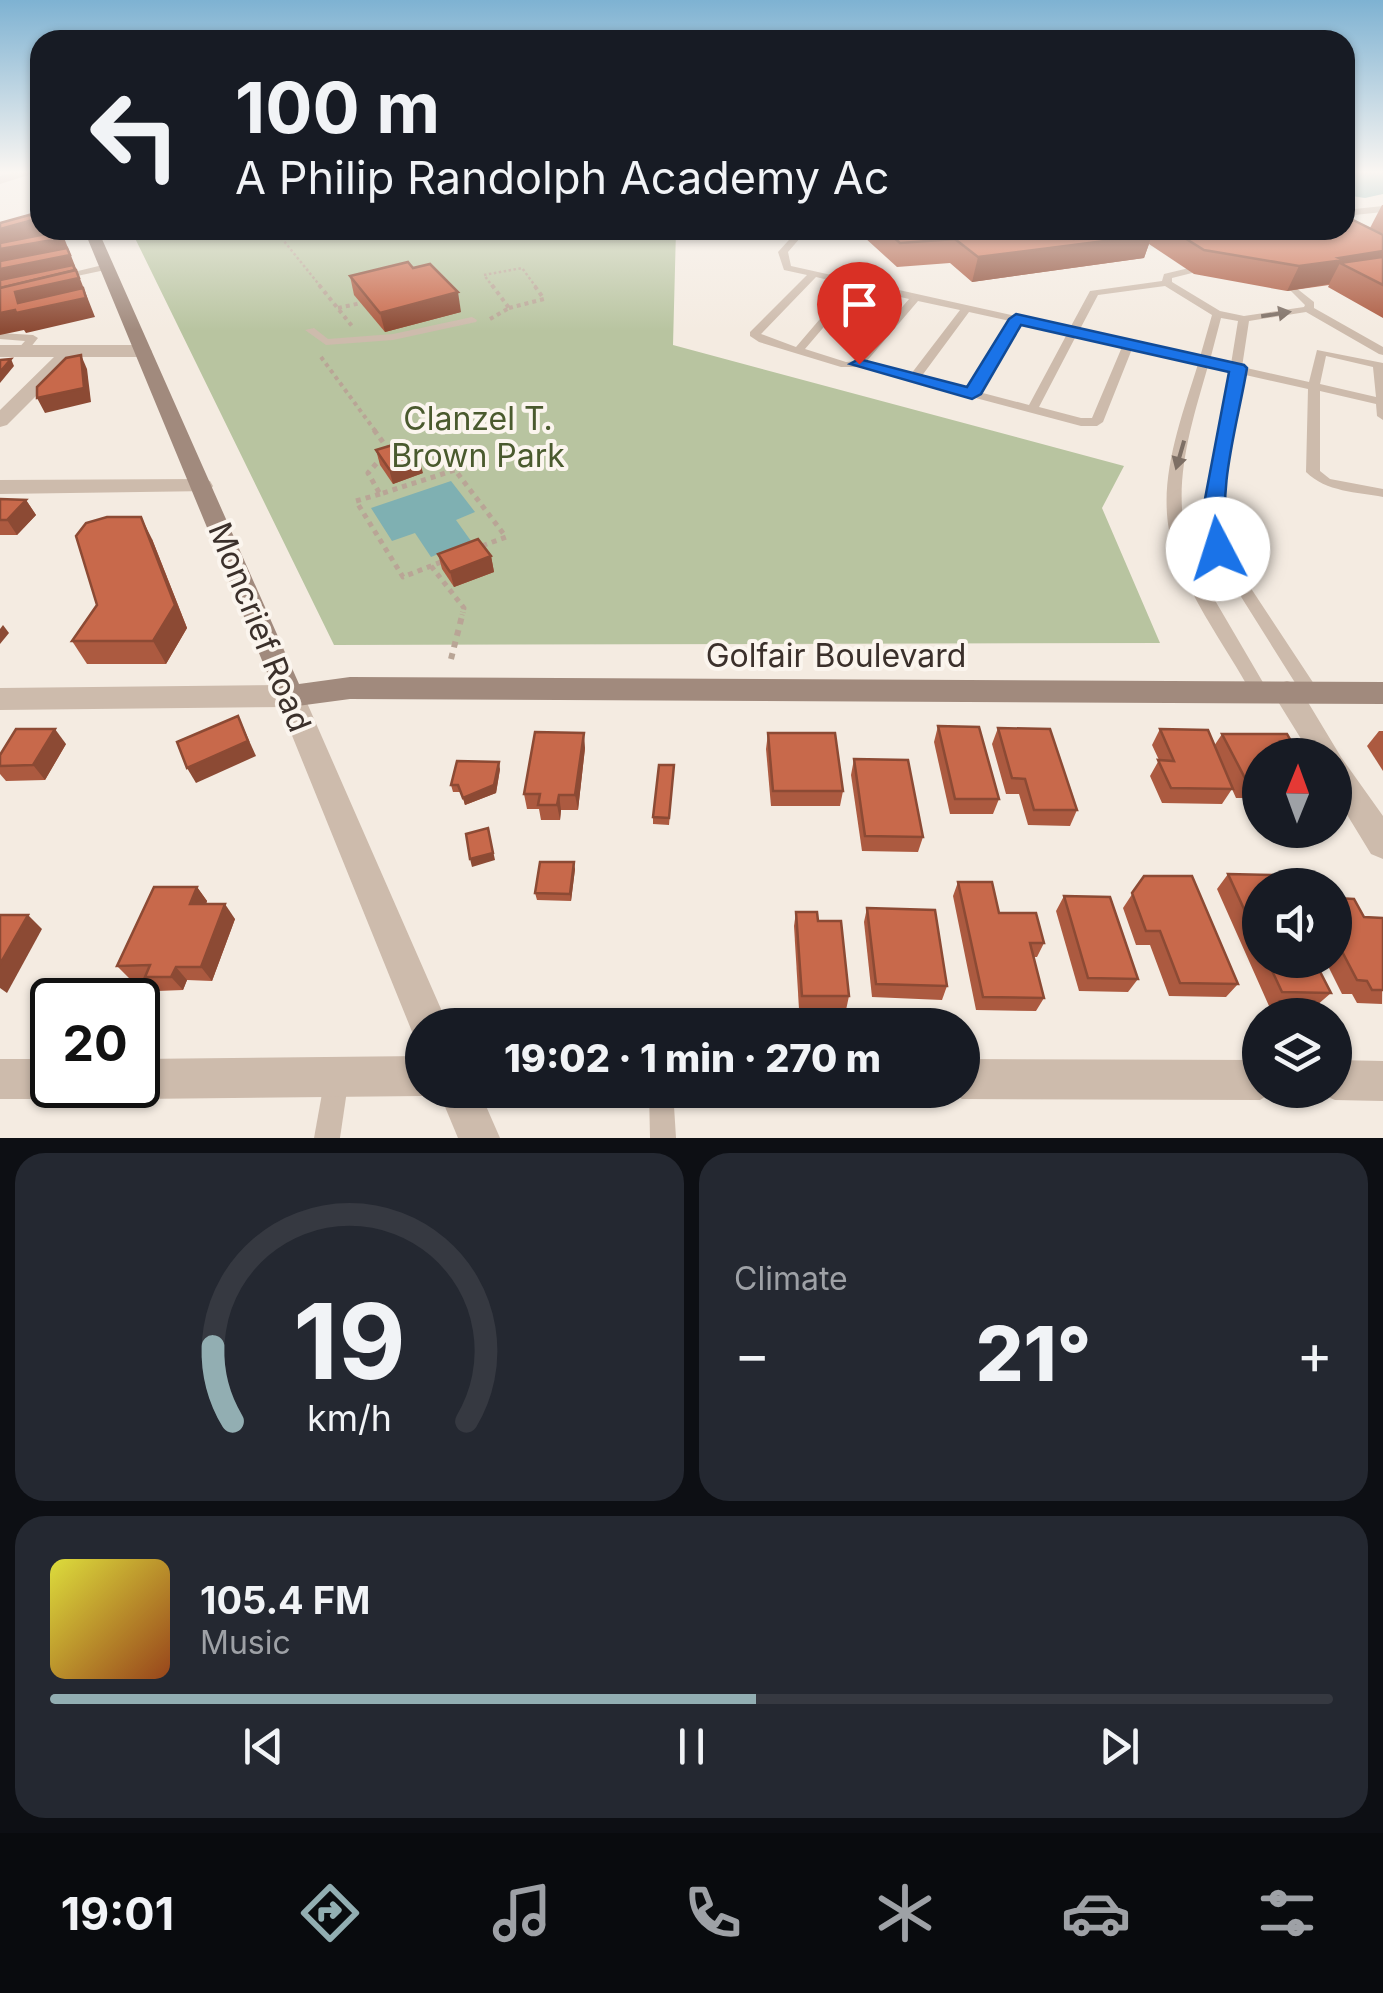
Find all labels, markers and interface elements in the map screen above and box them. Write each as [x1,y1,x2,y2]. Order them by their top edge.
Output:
text: 100 m [235,65,440,150]
icon: left [70,70,200,200]
text: A Philip Randolph Academy Ac [235,150,890,205]
pin [817,262,902,365]
icon: arrive [832,277,887,332]
one-way arrow [1261,306,1292,321]
park label: Clanzel T. Brown Park [391,399,565,475]
one-way arrow [1172,440,1187,471]
position arrow [1166,497,1270,601]
street label: Moncrief Road [200,517,320,737]
street label: Golfair Boulevard [706,636,966,675]
north arrow [1242,738,1352,848]
map controls [1242,738,1352,1108]
button: sound [1242,868,1352,978]
speed limit sign: 20 [30,978,160,1108]
button: layers [1242,998,1352,1108]
text: 19:02 · 1 min · 270 m [504,1035,881,1081]
text: Climate [734,1259,848,1298]
text: 19 [293,1278,406,1404]
text: 21° [976,1308,1091,1399]
text: − [734,1321,770,1387]
text: + [1297,1321,1333,1387]
text: km/h [307,1396,392,1440]
text: 105.4 FM [200,1577,371,1623]
text: Music [200,1623,291,1662]
icon: previous [236,1719,291,1774]
icon: pause [664,1719,719,1774]
icon: next [1092,1719,1147,1774]
icon: directions [295,1878,365,1948]
icon: music [487,1878,557,1948]
icon: phone [678,1878,748,1948]
icon: climate [870,1878,940,1948]
icon: car [1061,1878,1131,1948]
icon: filters [1252,1878,1322,1948]
text: 19:01 [61,1886,174,1941]

